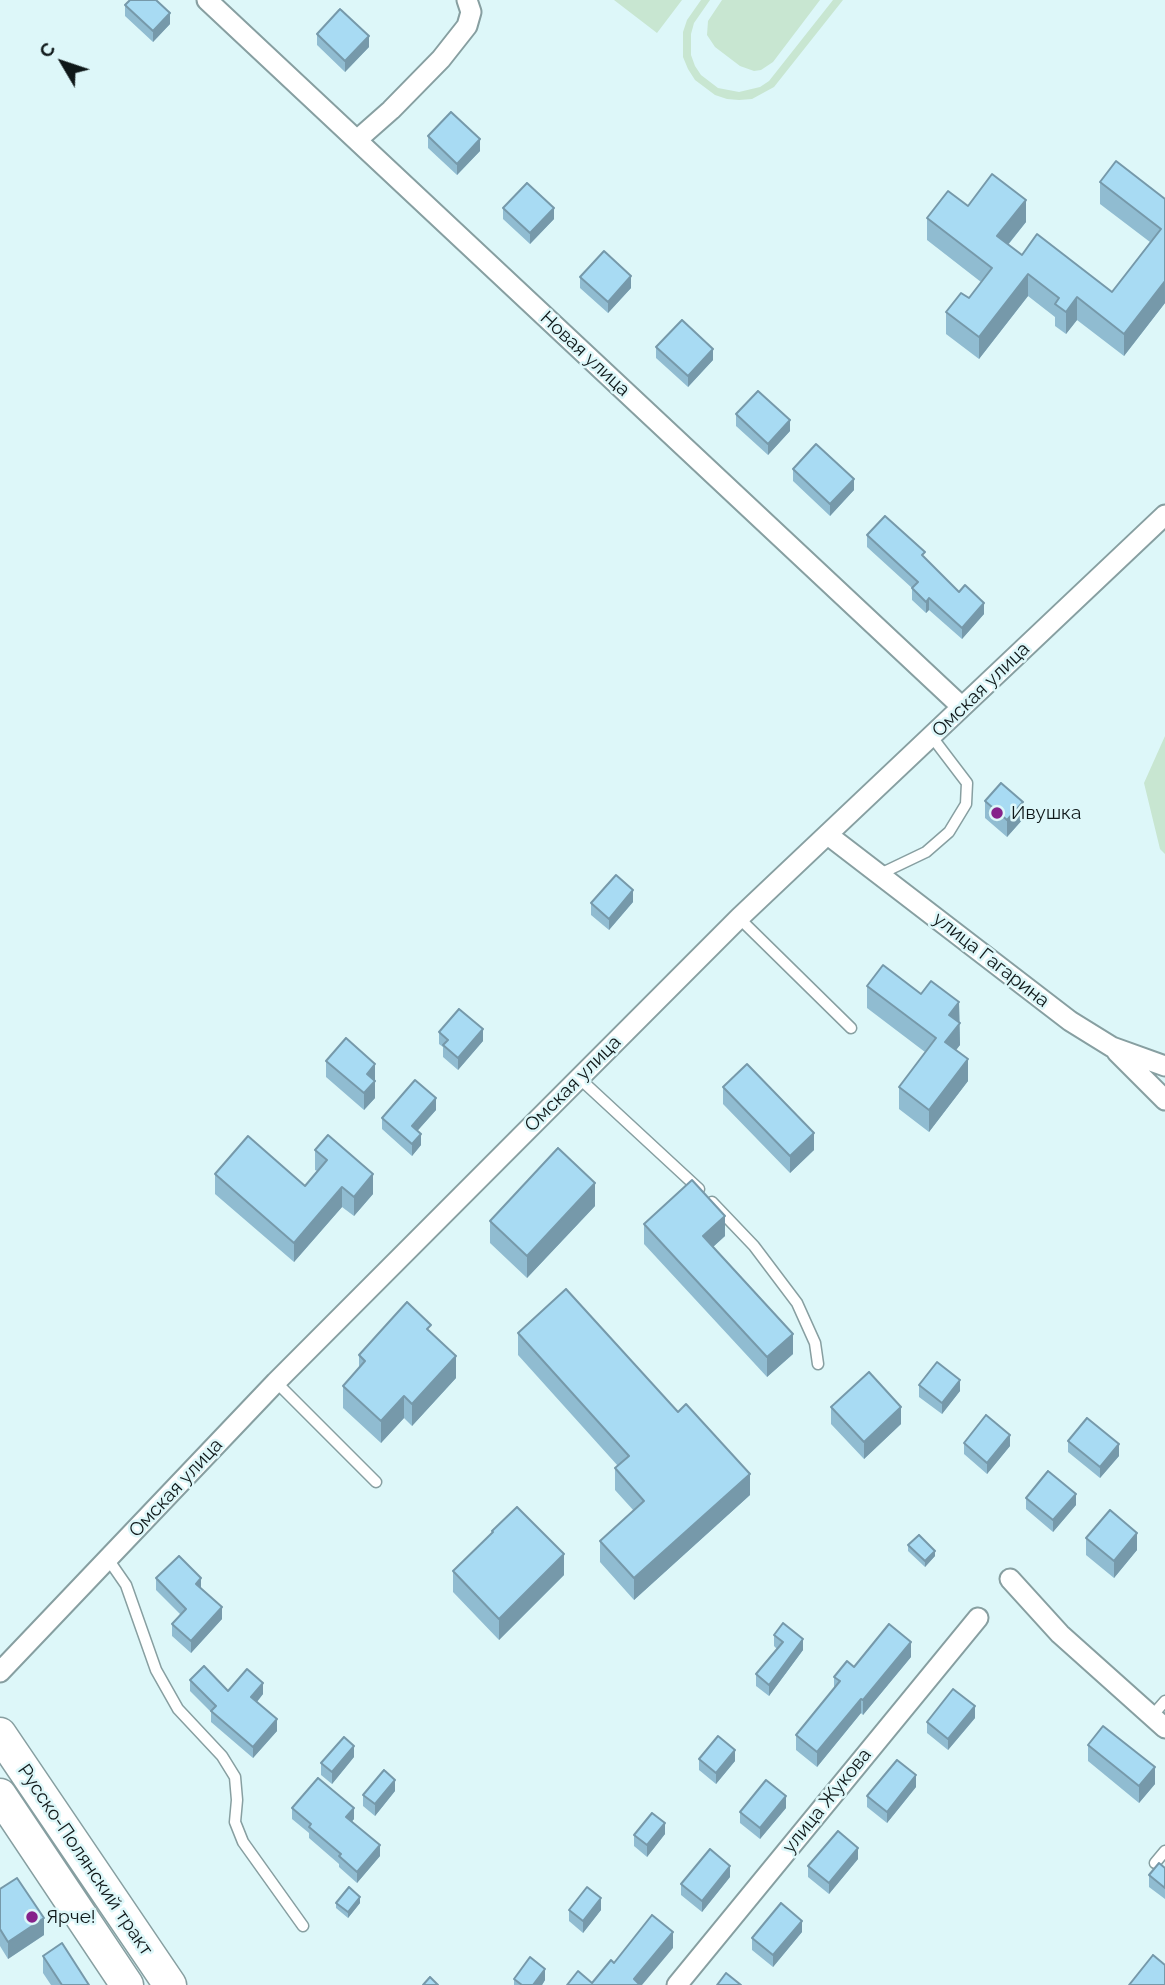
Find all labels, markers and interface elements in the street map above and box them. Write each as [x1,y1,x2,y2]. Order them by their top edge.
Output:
north arrow [28,28,98,98]
text: С [34,38,59,62]
street label: Новая улица [535,307,635,401]
street label: Омская улица [928,638,1034,742]
place label: Ивушка [1011,802,1081,824]
marker: Ивушка [989,805,1005,821]
street label: улица Гагарина [928,908,1054,1012]
street label: Омская улица [520,1031,626,1137]
street label: Омская улица [124,1434,228,1542]
street label: улица Жукова [778,1744,876,1858]
street label: Русско-Полянский тракт [12,1760,158,1960]
place label: Ярче! [46,1906,96,1928]
marker: Ярче! [24,1909,40,1925]

